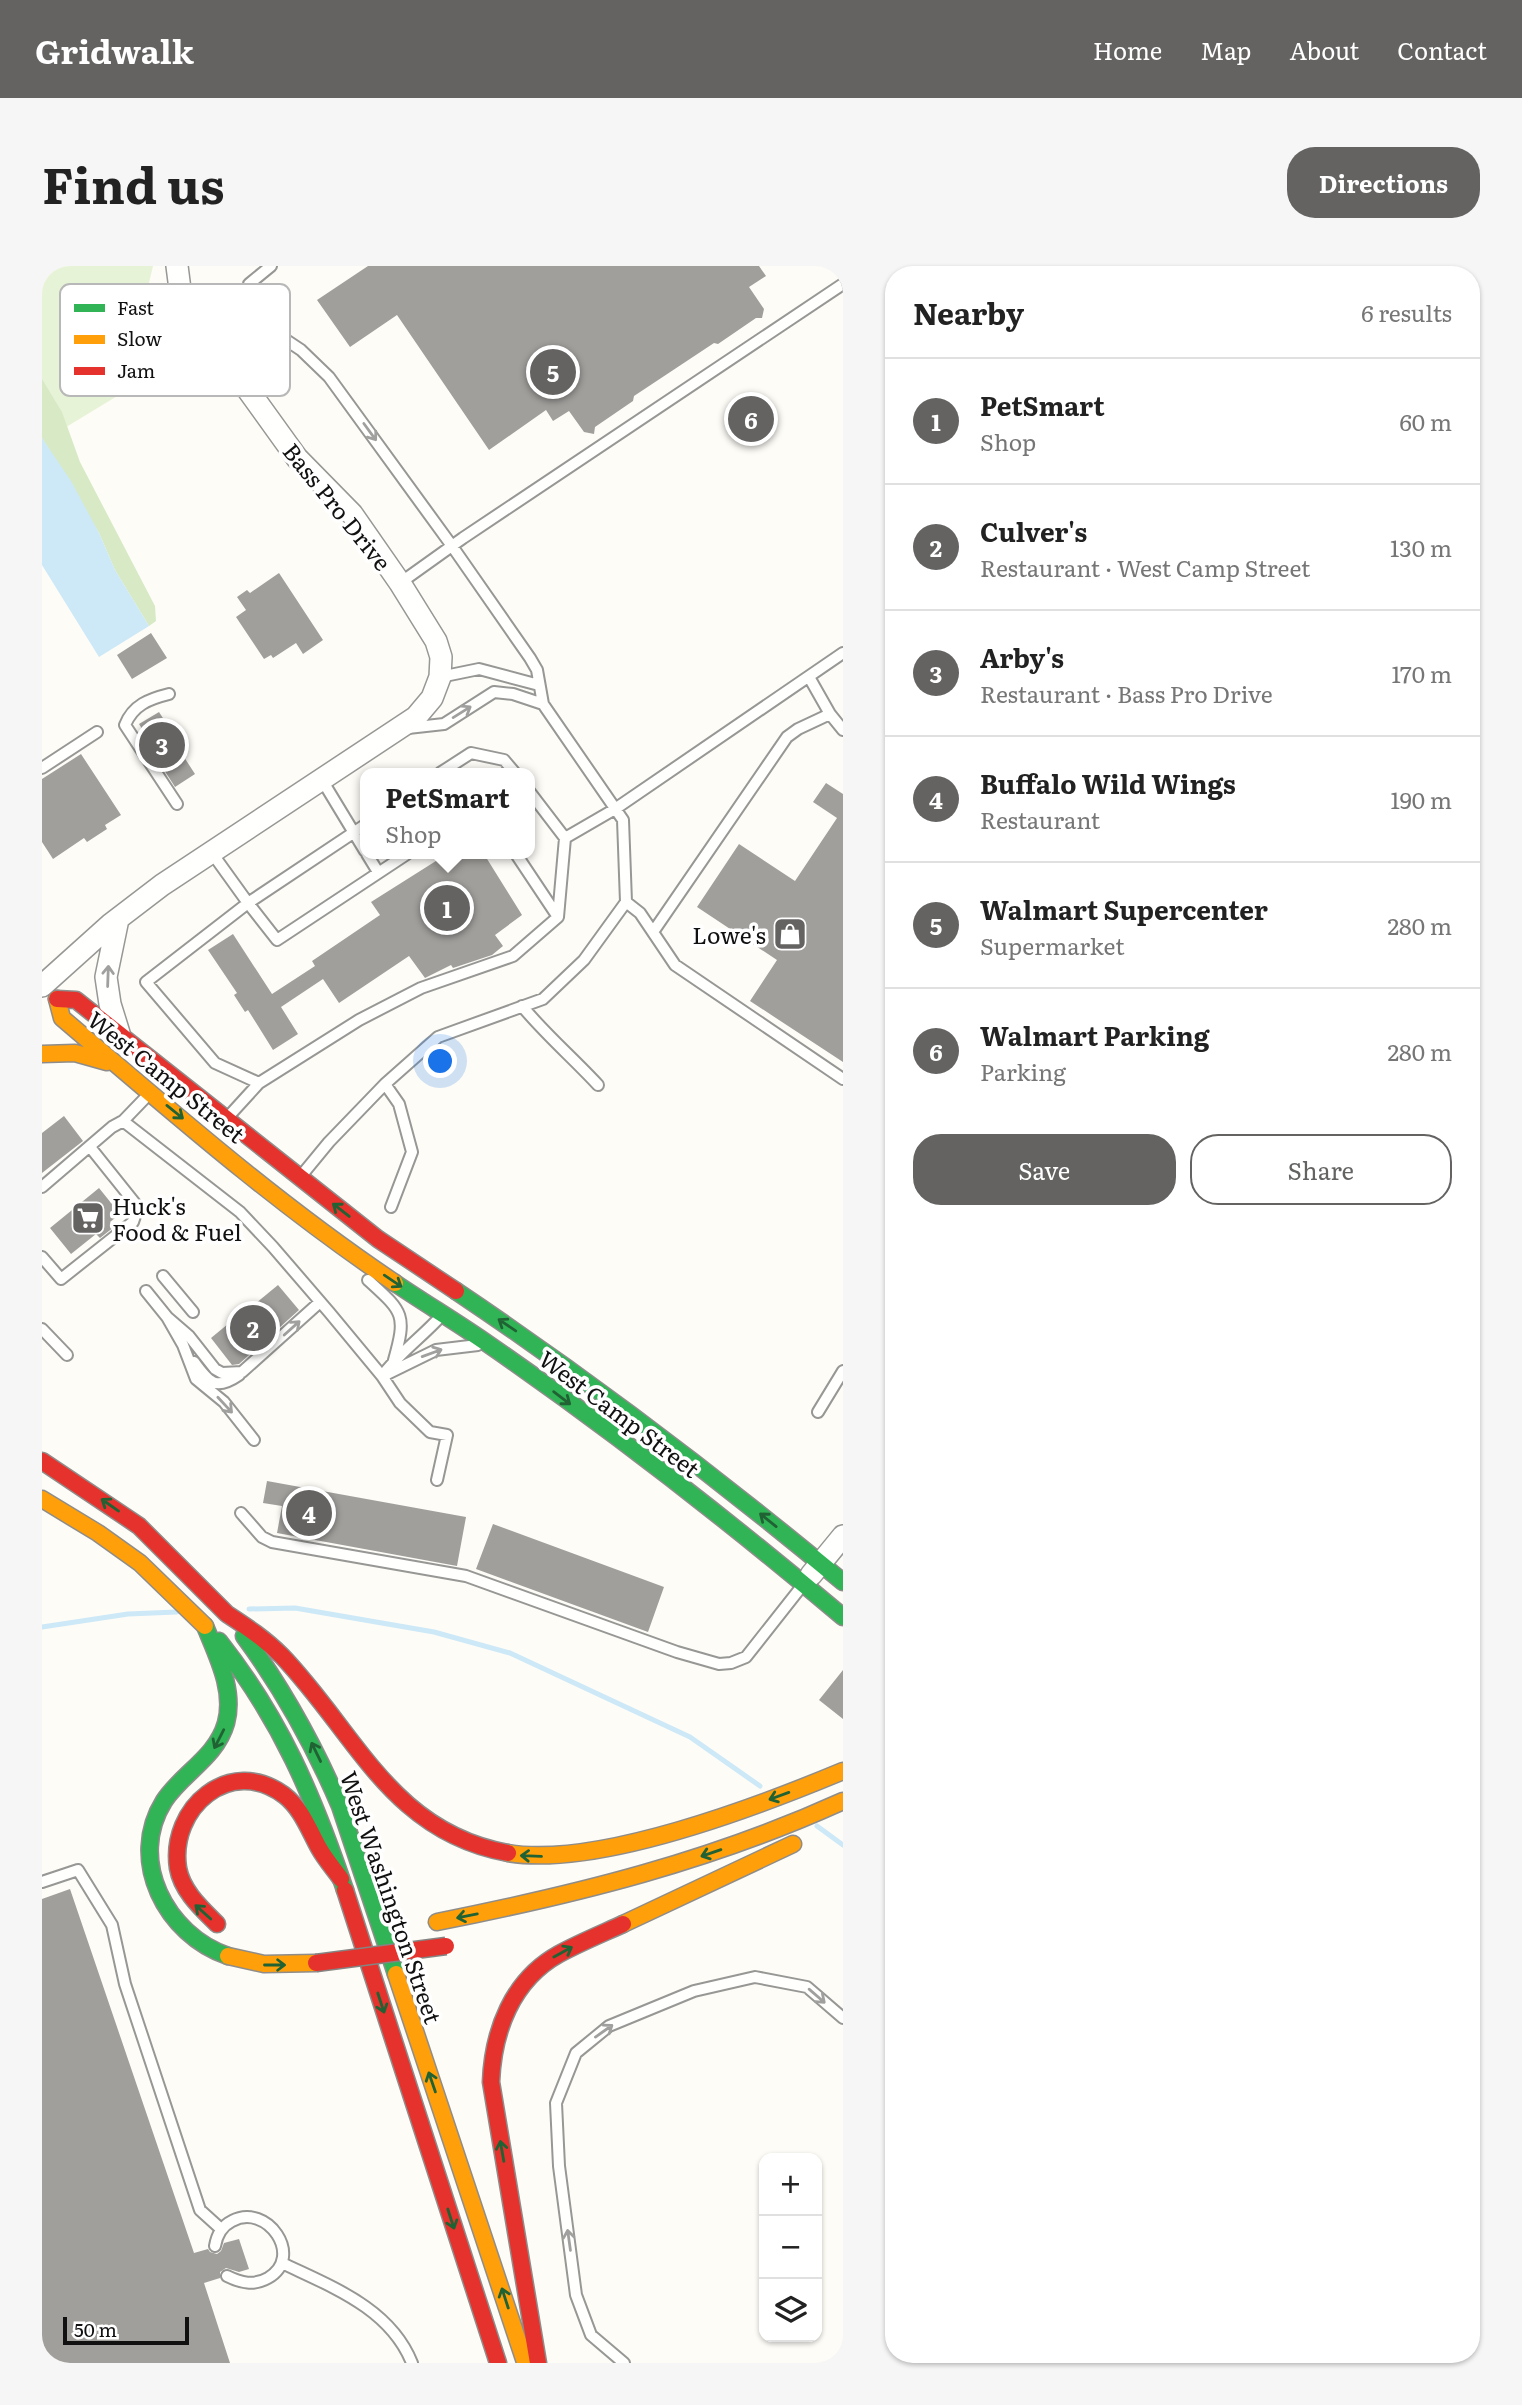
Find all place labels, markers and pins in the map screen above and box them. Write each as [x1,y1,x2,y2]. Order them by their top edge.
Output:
pin: 5 [530,346,576,398]
pin: 6 [728,393,774,445]
pin: 3 [139,719,185,771]
pin: 1 [424,882,470,934]
shop icon: Lowe's [771,915,809,953]
place label: Lowe's [692,917,766,951]
place label: Huck's Food & Fuel [112,1188,242,1248]
supermarket icon: Huck's Food & Fuel [69,1199,107,1237]
pin: 2 [230,1302,276,1354]
pin: 4 [286,1487,332,1539]

